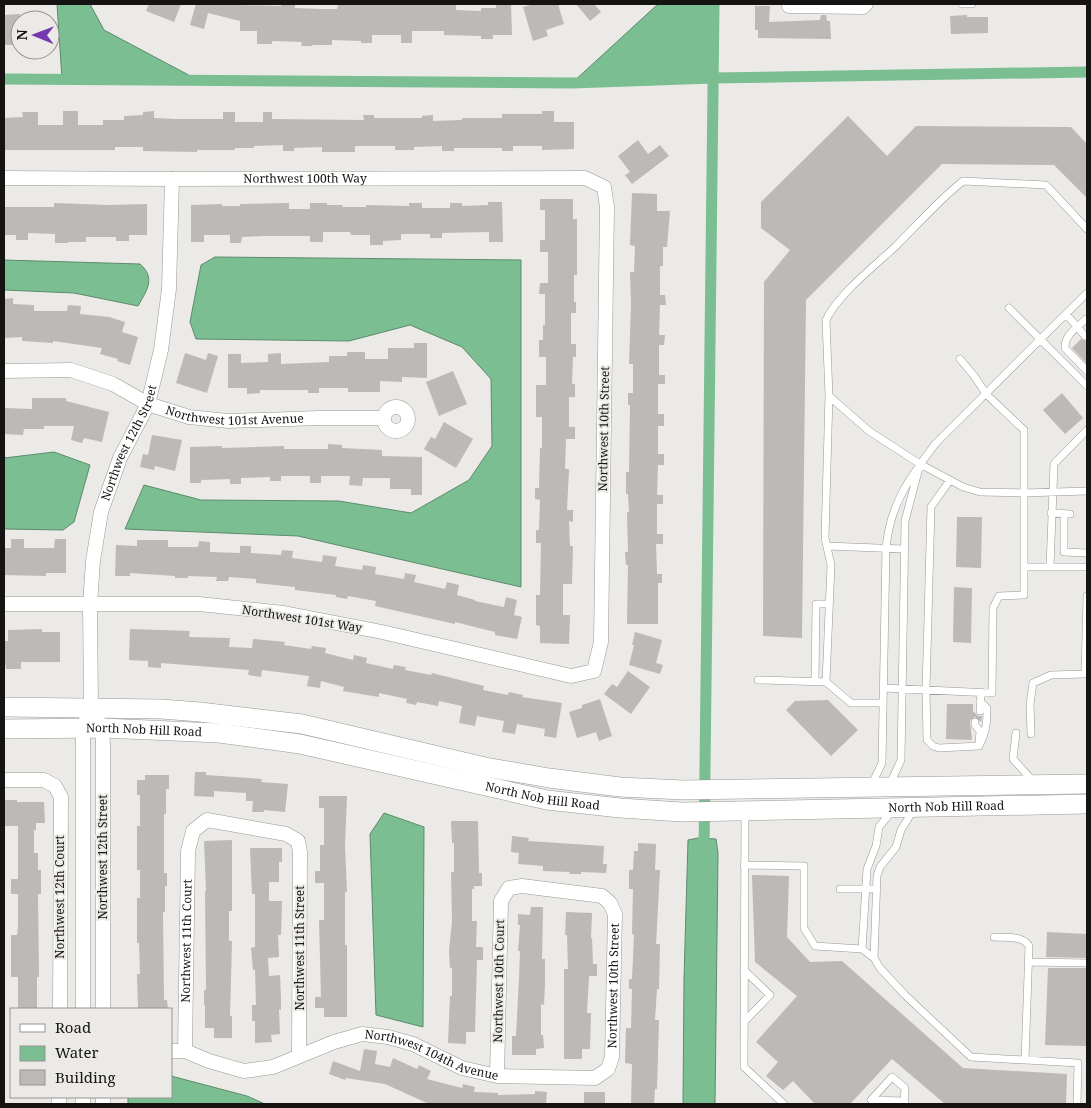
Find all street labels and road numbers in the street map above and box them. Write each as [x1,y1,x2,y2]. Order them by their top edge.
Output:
street label: Northwest 100th Way [243,170,367,187]
street label: Northwest 10th Street [594,366,613,492]
street label: Northwest 12th Street [97,383,160,503]
street label: Northwest 101st Avenue [164,401,304,429]
street label: Northwest 101st Way [241,601,363,636]
street label: North Nob Hill Road [86,719,203,740]
street label: North Nob Hill Road [484,777,601,814]
street label: Northwest 12th Street [94,795,111,919]
street label: North Nob Hill Road [888,797,1005,816]
street label: Northwest 12th Court [51,835,68,959]
street label: Northwest 11th Court [177,879,196,1003]
street label: Northwest 11th Street [291,886,308,1010]
street label: Northwest 10th Court [489,919,508,1043]
street label: Northwest 10th Street [603,923,623,1049]
street label: Northwest 104th Avenue [364,1025,500,1084]

